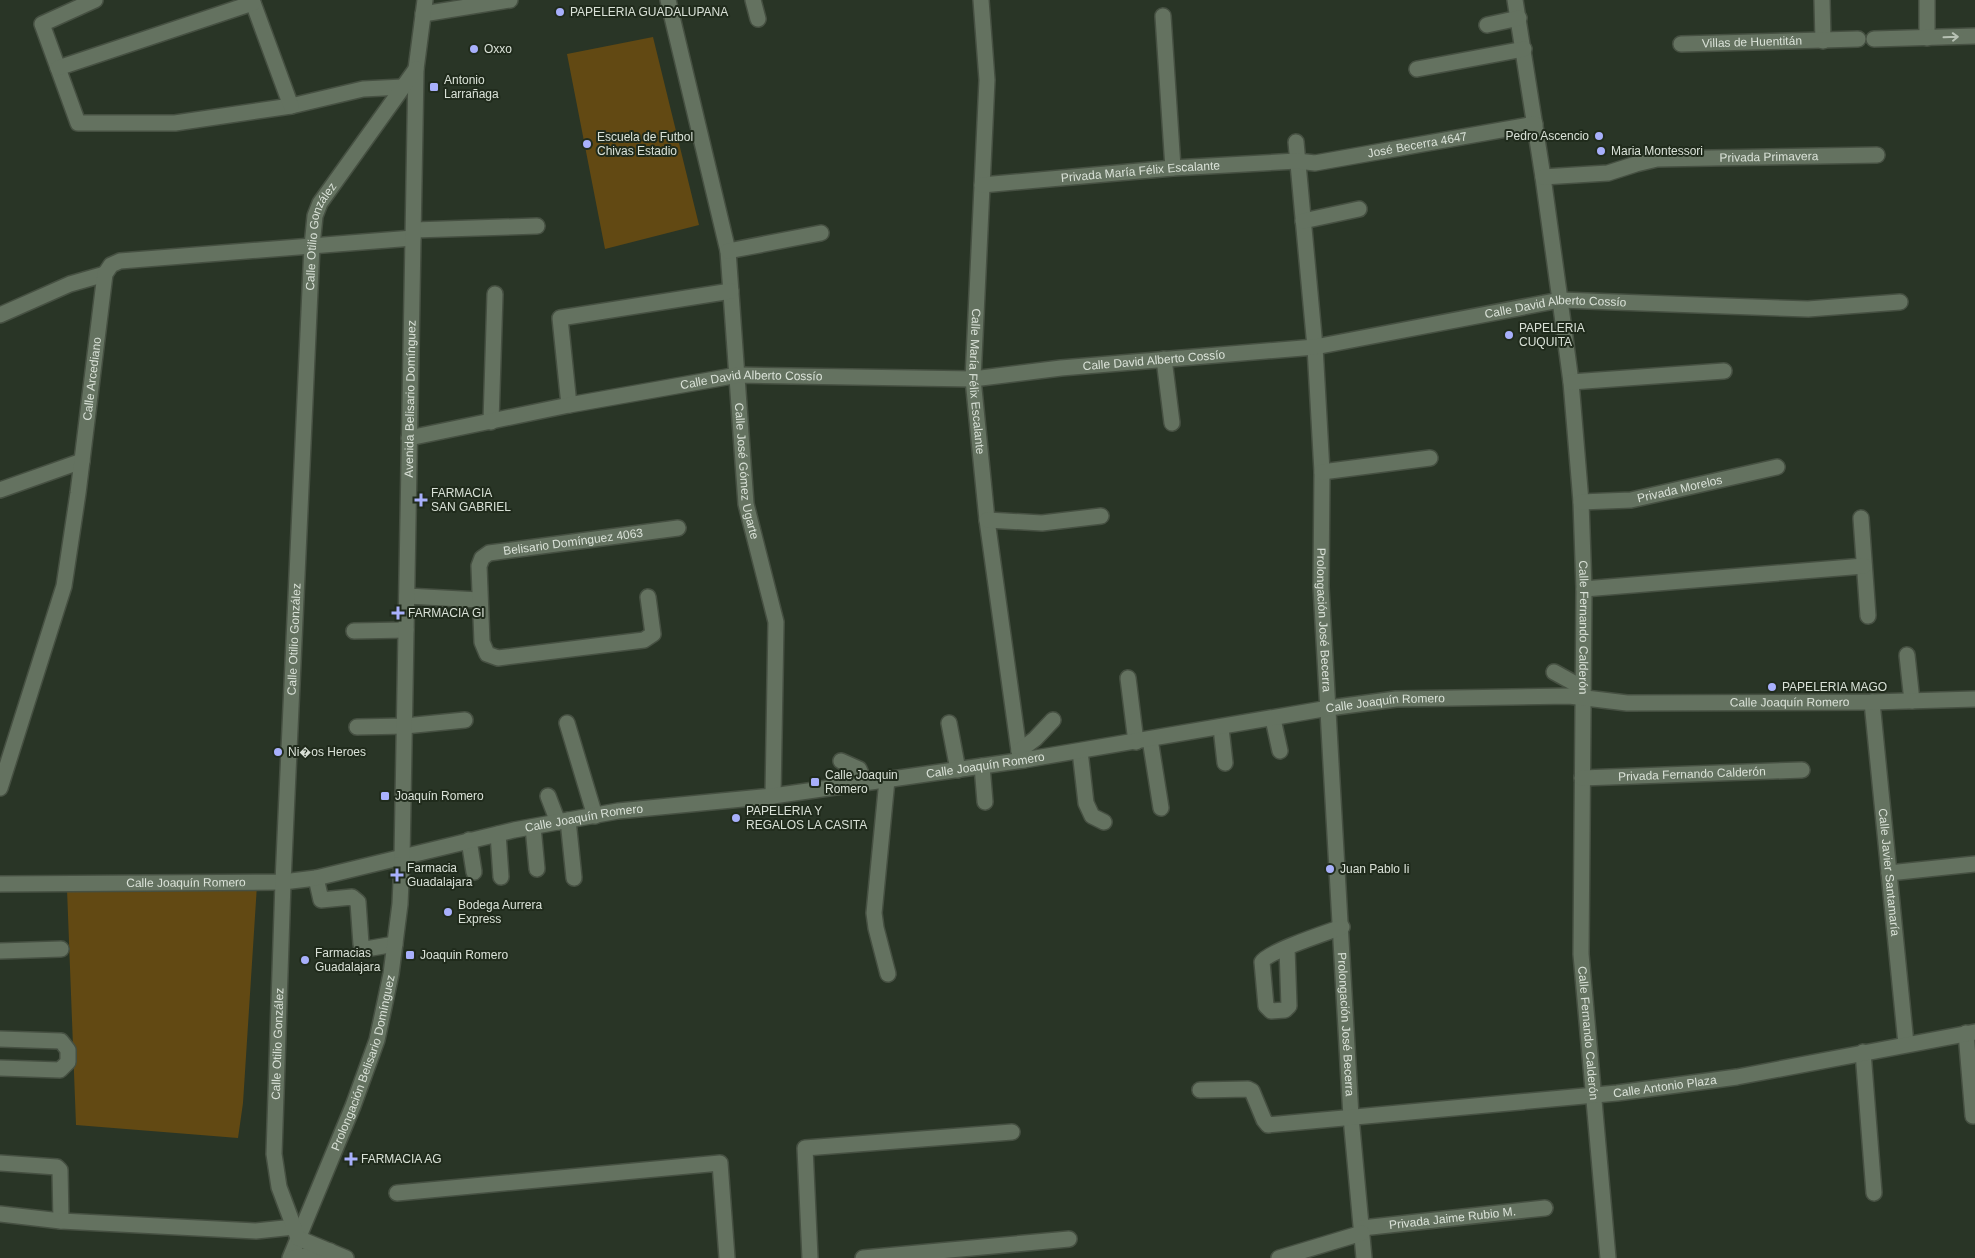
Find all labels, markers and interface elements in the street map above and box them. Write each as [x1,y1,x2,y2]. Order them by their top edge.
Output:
place label: PAPELERIA GUADALUPANA [570,5,728,19]
marker: PAPELERIA GUADALUPANA [554,6,566,18]
one-way arrow [1942,32,1959,42]
street label: Villas de Huentitán [1702,34,1802,50]
place label: Oxxo [484,42,512,56]
marker: Oxxo [468,43,480,55]
place label: Antonio Larrañaga [444,73,499,101]
marker: Antonio Larrañaga [428,81,440,93]
street label: José Becerra 4647 [1366,129,1469,161]
place label: Pedro Ascencio [1506,129,1589,143]
place label: Escuela de Futbol Chivas Estadio [597,130,693,158]
marker: Pedro Ascencio [1593,130,1605,142]
marker: Escuela de Futbol Chivas Estadio [581,138,593,150]
place label: Maria Montessori [1611,144,1703,158]
marker: Maria Montessori [1595,145,1607,157]
street label: Privada Primavera [1719,149,1819,165]
street label: Privada María Félix Escalante [1060,158,1221,185]
street label: Calle Otilio González [303,180,339,291]
street label: Calle David Alberto Cossío [1484,293,1627,321]
street label: Calle María Félix Escalante [966,308,987,455]
street label: Avenida Belisario Domínguez [402,320,419,478]
place label: PAPELERIA CUQUITA [1519,321,1585,349]
marker: PAPELERIA CUQUITA [1503,329,1515,341]
street label: Calle Arcediano [80,336,104,421]
street label: Calle David Alberto Cossío [1082,347,1226,373]
street label: Calle David Alberto Cossío [679,368,823,392]
street label: Calle José Gómez Ugarte [732,402,762,541]
street label: Privada Morelos [1636,473,1724,505]
place label: FARMACIA SAN GABRIEL [431,486,511,514]
marker: FARMACIA SAN GABRIEL [415,494,427,506]
street label: Belisario Domínguez 4063 [502,526,644,558]
street label: Prolongación José Becerra [1314,548,1334,693]
street label: Calle Fernando Calderón [1576,560,1591,695]
street label: Calle Otilio González [285,583,304,696]
place label: FARMACIA GI [408,606,485,620]
marker: FARMACIA GI [392,607,404,619]
place label: PAPELERIA MAGO [1782,680,1887,694]
marker: PAPELERIA MAGO [1766,681,1778,693]
street label: Calle Joaquín Romero [1325,691,1445,715]
street label: Calle Joaquín Romero [1730,695,1850,710]
place label: Ni�os Heroes [288,745,366,759]
marker: Ni�os Heroes [272,746,284,758]
street label: Calle Joaquín Romero [925,750,1046,781]
street label: Privada Fernando Calderón [1618,764,1766,784]
place label: Calle Joaquin Romero [825,768,898,796]
marker: Calle Joaquin Romero [809,776,821,788]
place label: Joaquín Romero [395,789,484,803]
marker: Joaquín Romero [379,790,391,802]
street label: Calle Joaquín Romero [524,802,644,835]
place label: PAPELERIA Y REGALOS LA CASITA [746,804,867,832]
street label: Calle Javier Santamaría [1876,808,1902,937]
marker: PAPELERIA Y REGALOS LA CASITA [730,812,742,824]
place label: Farmacia Guadalajara [407,861,473,889]
place label: Juan Pablo Ii [1340,862,1409,876]
marker: Juan Pablo Ii [1324,863,1336,875]
marker: Farmacia Guadalajara [391,869,403,881]
street label: Calle Joaquín Romero [126,875,246,890]
place label: Bodega Aurrera Express [458,898,542,926]
marker: Bodega Aurrera Express [442,906,454,918]
place label: Farmacias Guadalajara [315,946,381,974]
place label: Joaquin Romero [420,948,508,962]
marker: Joaquin Romero [404,949,416,961]
street label: Prolongación José Becerra [1335,952,1357,1097]
marker: Farmacias Guadalajara [299,954,311,966]
street label: Calle Fernando Calderón [1575,966,1601,1101]
street label: Prolongación Belisario Domínguez [328,974,398,1153]
street label: Calle Otilio González [269,988,286,1100]
street label: Calle Antonio Plaza [1612,1073,1718,1100]
place label: FARMACIA AG [361,1152,442,1166]
marker: FARMACIA AG [345,1153,357,1165]
street label: Privada Jaime Rubio M. [1388,1204,1517,1232]

